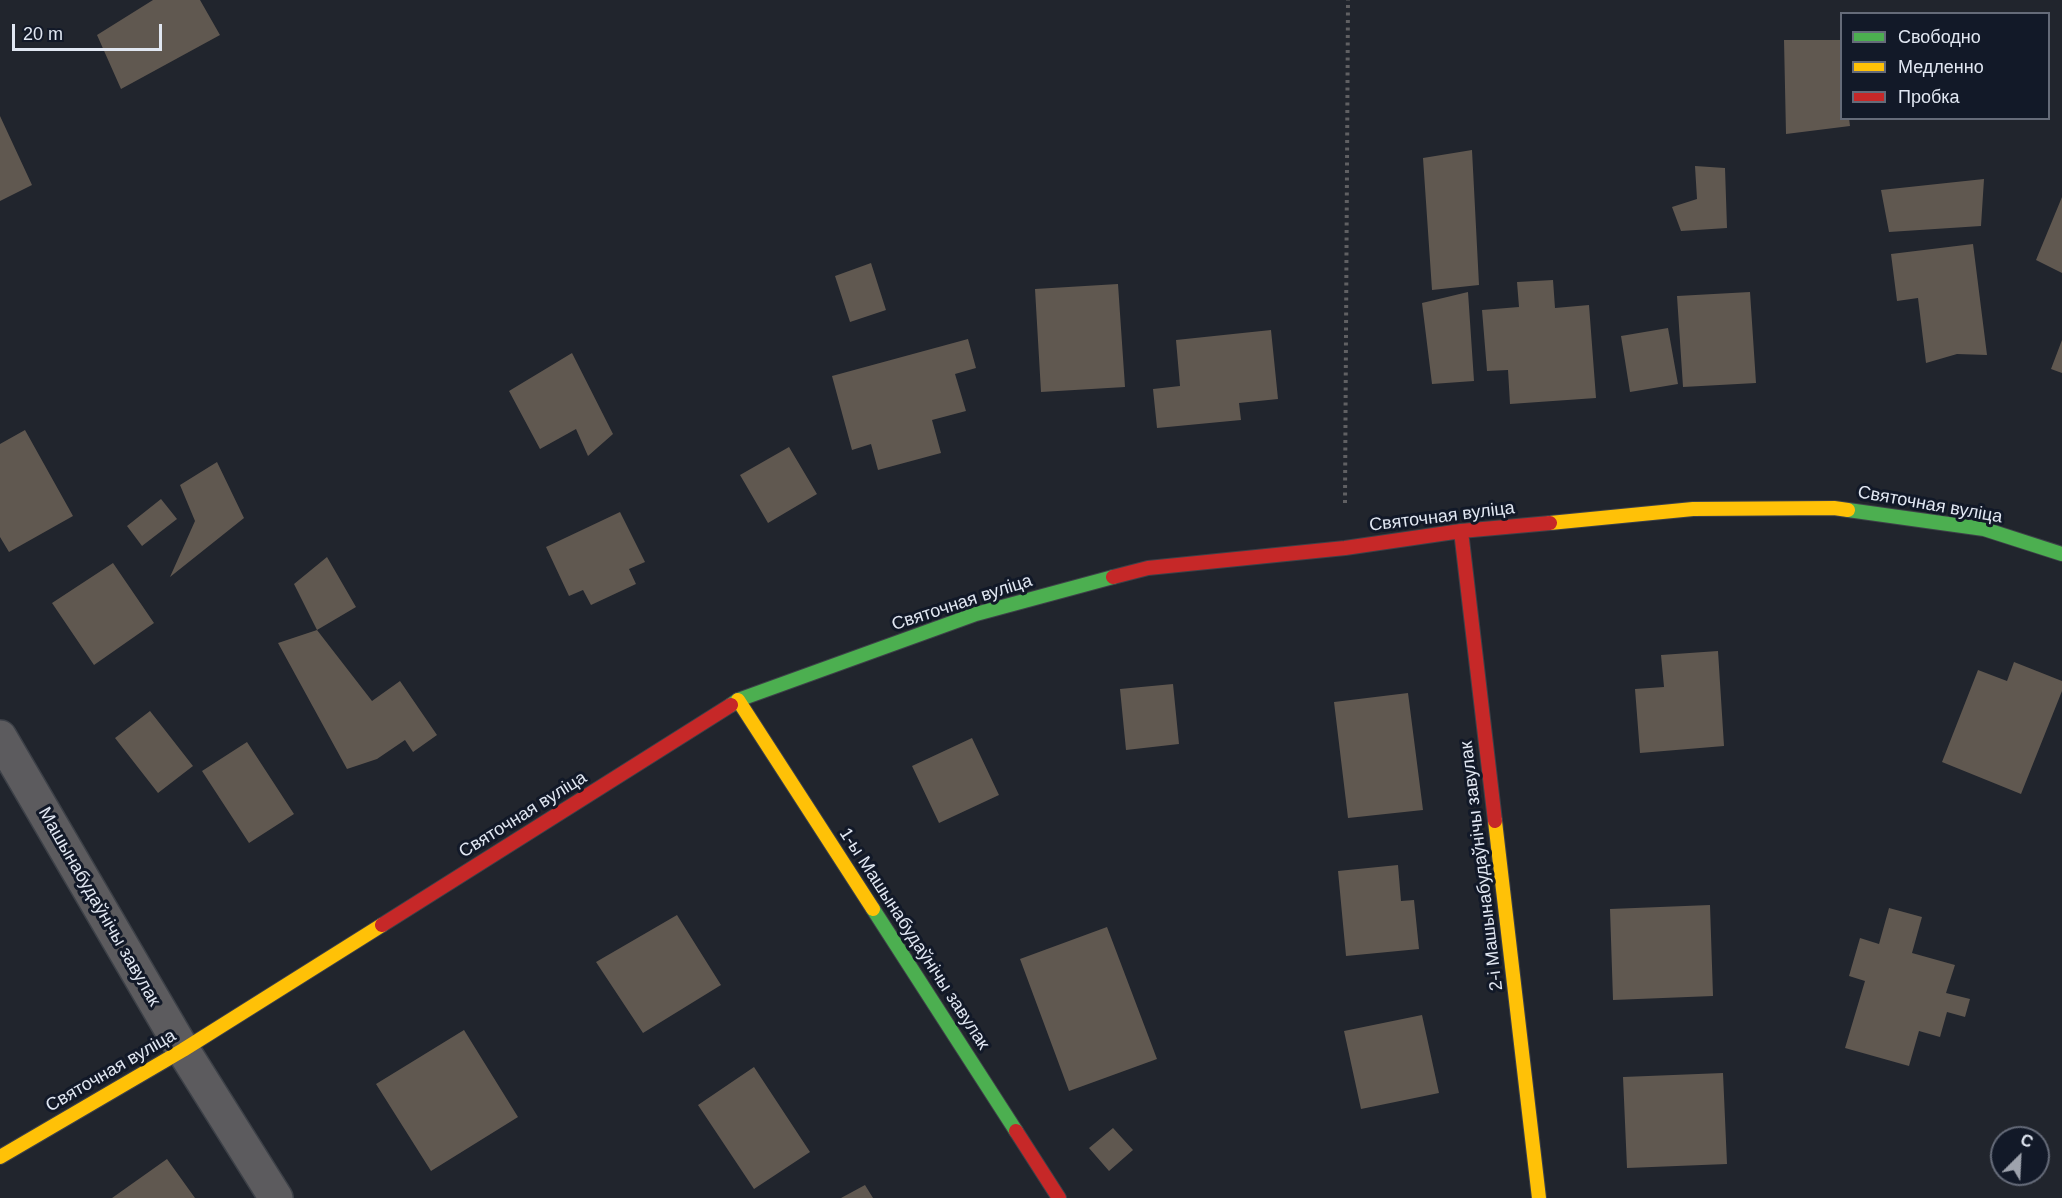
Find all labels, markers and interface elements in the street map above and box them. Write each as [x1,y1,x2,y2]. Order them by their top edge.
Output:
scale bar [15,12,165,50]
legend [1840,12,2050,120]
text: 20 m [23,24,63,44]
text: Свободно [1898,27,1981,47]
text: Медленно [1898,57,1984,77]
text: Пробка [1898,87,1960,107]
street label: Святочная вуліца [1856,482,2004,528]
street label: Святочная вуліца [1368,497,1516,537]
street label: Святочная вуліца [889,570,1035,636]
street label: 2-і Машынабудаўнічы завулак [1456,740,1508,992]
street label: Святочная вуліца [455,767,591,863]
street label: Машынабудаўнічы завулак [33,804,165,1010]
street label: 1-ы Машынабудаўнічы завулак [834,824,994,1054]
street label: Святочная вуліца [42,1025,180,1117]
north arrow [1990,1126,2050,1186]
text: С [2018,1131,2035,1151]

